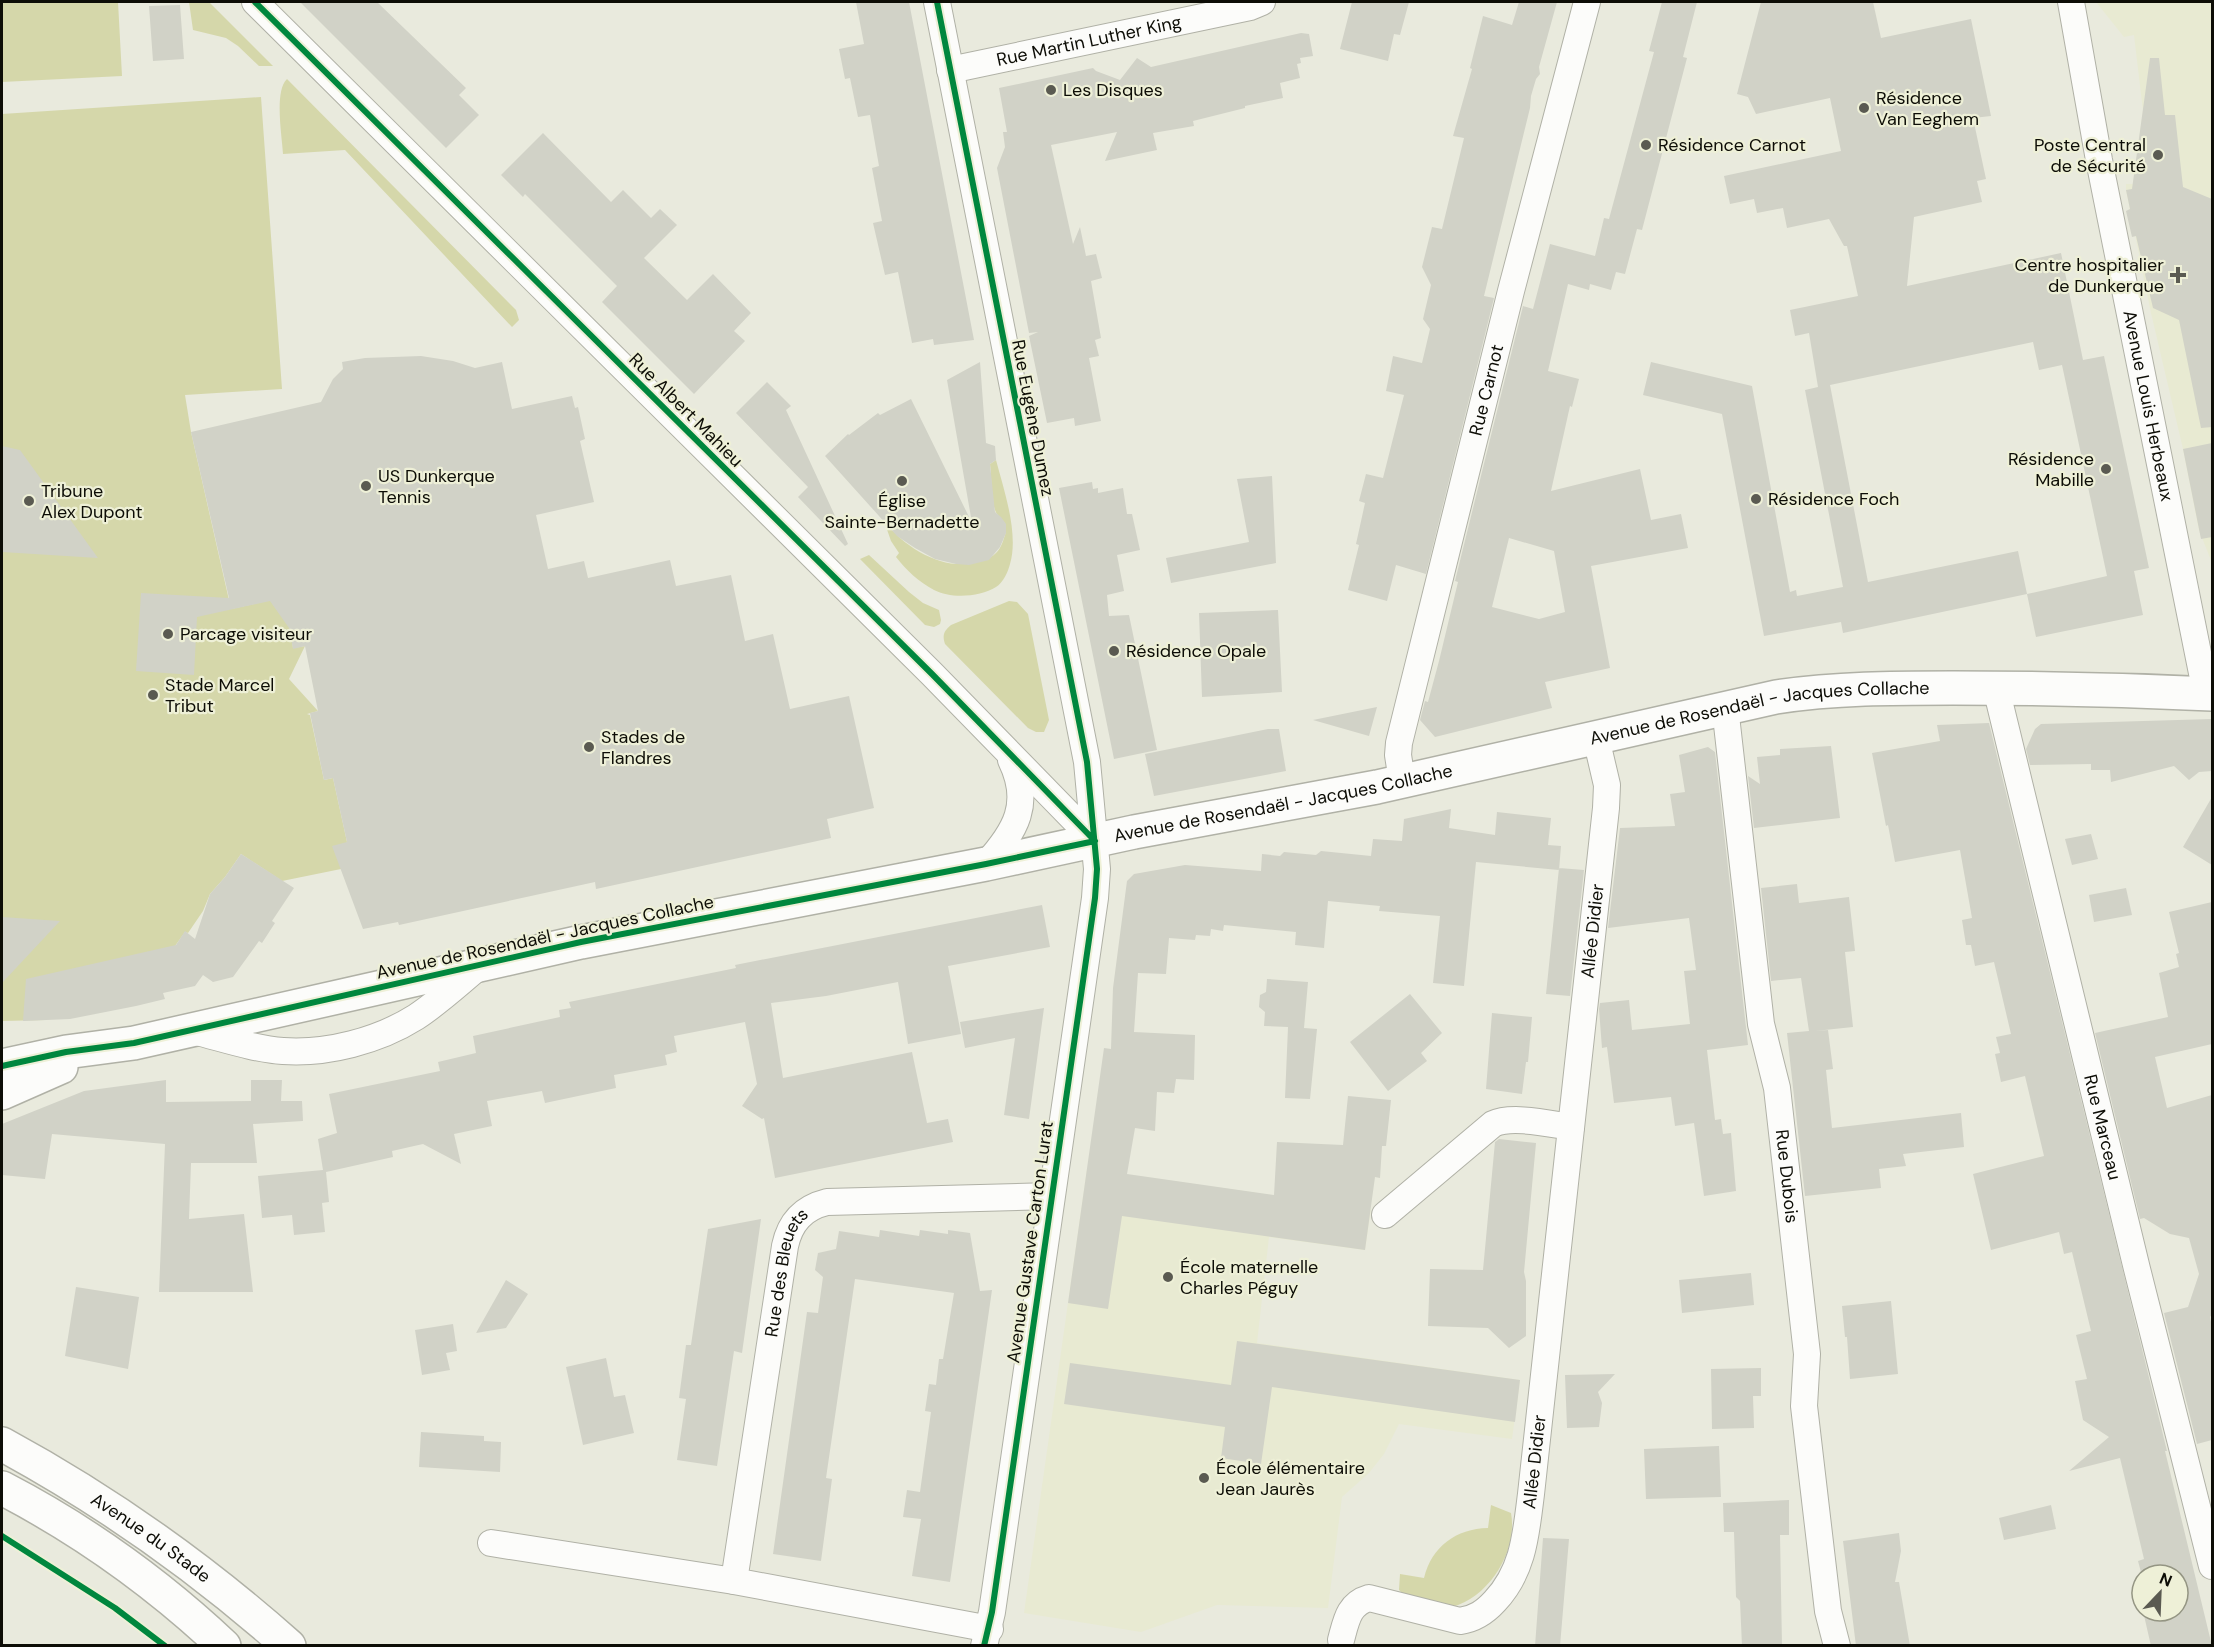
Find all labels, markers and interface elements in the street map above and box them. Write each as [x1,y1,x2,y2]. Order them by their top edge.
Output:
street label: Rue Martin Luther King [994,10,1184,72]
place label: Les Disques [1063,78,1163,102]
marker: Les Disques [1044,83,1058,97]
place label: Résidence Van Eeghem [1876,86,1979,131]
marker: Résidence Van Eeghem [1857,101,1871,115]
place label: Résidence Carnot [1658,133,1806,157]
place label: Poste Central de Sécurité [2034,133,2146,178]
marker: Résidence Carnot [1639,138,1653,152]
marker: Poste Central de Sécurité [2151,148,2165,162]
place label: Centre hospitalier de Dunkerque [2014,253,2164,298]
marker: Centre hospitalier de Dunkerque [2169,266,2187,284]
street label: Avenue Louis Herbeaux [2117,308,2179,503]
street label: Rue Eugène Dumez [1006,338,1060,498]
street label: Rue Carnot [1464,342,1509,438]
street label: Rue Albert Mahieu [624,348,748,472]
place label: Résidence Mabille [2008,447,2094,492]
marker: Résidence Mabille [2099,462,2113,476]
place label: US Dunkerque Tennis [378,464,495,509]
marker: Église Sainte-Bernadette [895,474,909,488]
place label: Tribune Alex Dupont [41,479,143,524]
marker: US Dunkerque Tennis [359,479,373,493]
place label: Résidence Foch [1768,487,1899,511]
place label: Église Sainte-Bernadette [825,489,979,534]
marker: Résidence Foch [1749,492,1763,506]
marker: Tribune Alex Dupont [22,494,36,508]
place label: Parcage visiteur [180,622,312,646]
marker: Parcage visiteur [161,627,175,641]
place label: Résidence Opale [1126,639,1266,663]
marker: Résidence Opale [1107,644,1121,658]
place label: Stade Marcel Tribut [165,673,274,718]
street label: Avenue de Rosendaël - Jacques Collache [1587,676,1930,751]
marker: Stade Marcel Tribut [146,688,160,702]
place label: Stades de Flandres [601,725,685,770]
marker: Stades de Flandres [582,740,596,754]
street label: Avenue de Rosendaël - Jacques Collache [1111,758,1455,848]
street label: Allée Didier [1575,882,1610,979]
street label: Avenue de Rosendaël - Jacques Collache [374,889,716,985]
street label: Rue Marceau [2078,1072,2127,1183]
street label: Avenue Gustave Carton Lurat [1001,1119,1059,1365]
street label: Rue Dubois [1770,1128,1804,1225]
street label: Rue des Bleuets [759,1202,813,1339]
place label: École maternelle Charles Péguy [1180,1255,1318,1300]
marker: École maternelle Charles Péguy [1161,1270,1175,1284]
street label: Allée Didier [1517,1413,1552,1510]
place label: École élémentaire Jean Jaurès [1216,1456,1365,1501]
marker: École élémentaire Jean Jaurès [1197,1471,1211,1485]
street label: Avenue du Stade [86,1487,216,1588]
north arrow [2130,1563,2190,1623]
text: N [2156,1568,2175,1592]

